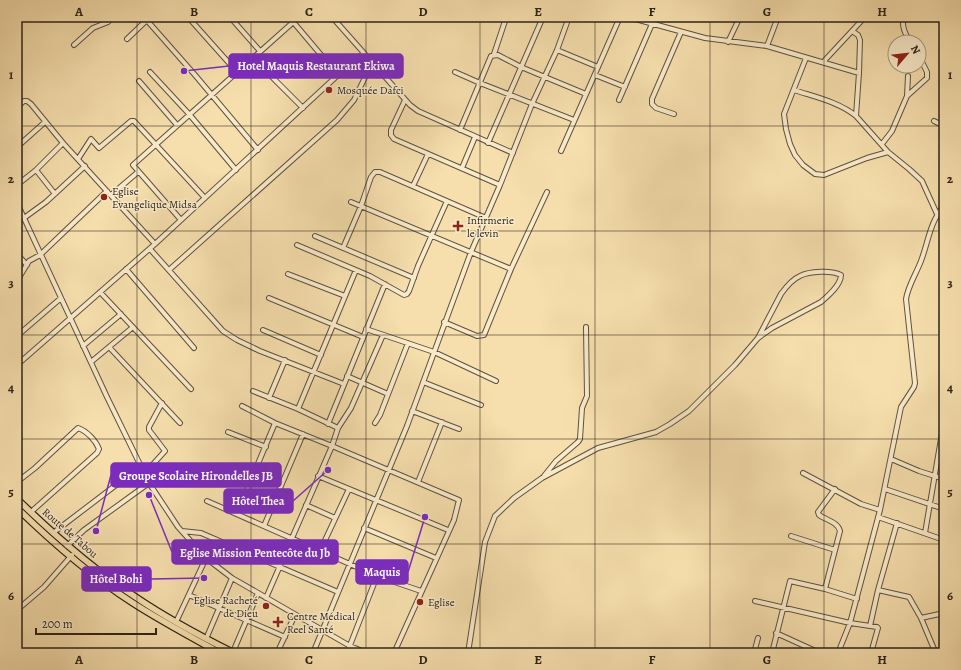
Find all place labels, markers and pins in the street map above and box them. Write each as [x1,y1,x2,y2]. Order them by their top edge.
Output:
callout: Hotel Maquis Restaurant Ekiwa [229,54,403,78]
place label: Mosquée Dafci [337,83,404,98]
marker: Mosquée Dafci [324,85,334,95]
place label: Eglise Evangelique Midsa [112,184,198,212]
marker: Eglise Evangelique Midsa [99,192,109,202]
place label: Infirmerie le levin [467,213,514,241]
marker: Infirmerie le levin [452,220,464,232]
callout: Groupe Scolaire Hirondelles JB [111,463,281,487]
callout: Hôtel Thea [224,489,293,513]
callout: Eglise Mission Pentecôte du Jb [172,540,338,564]
callout: Maquis [356,560,408,584]
callout: Hôtel Bohi [82,567,151,591]
place label: Eglise Racheté de Dieu [193,593,258,621]
place label: Eglise [428,595,455,610]
marker: Eglise [415,597,425,607]
marker: Eglise Racheté de Dieu [261,601,271,611]
place label: Centre Médical Reel Santé [287,609,355,637]
marker: Centre Médical Reel Santé [272,616,284,628]

